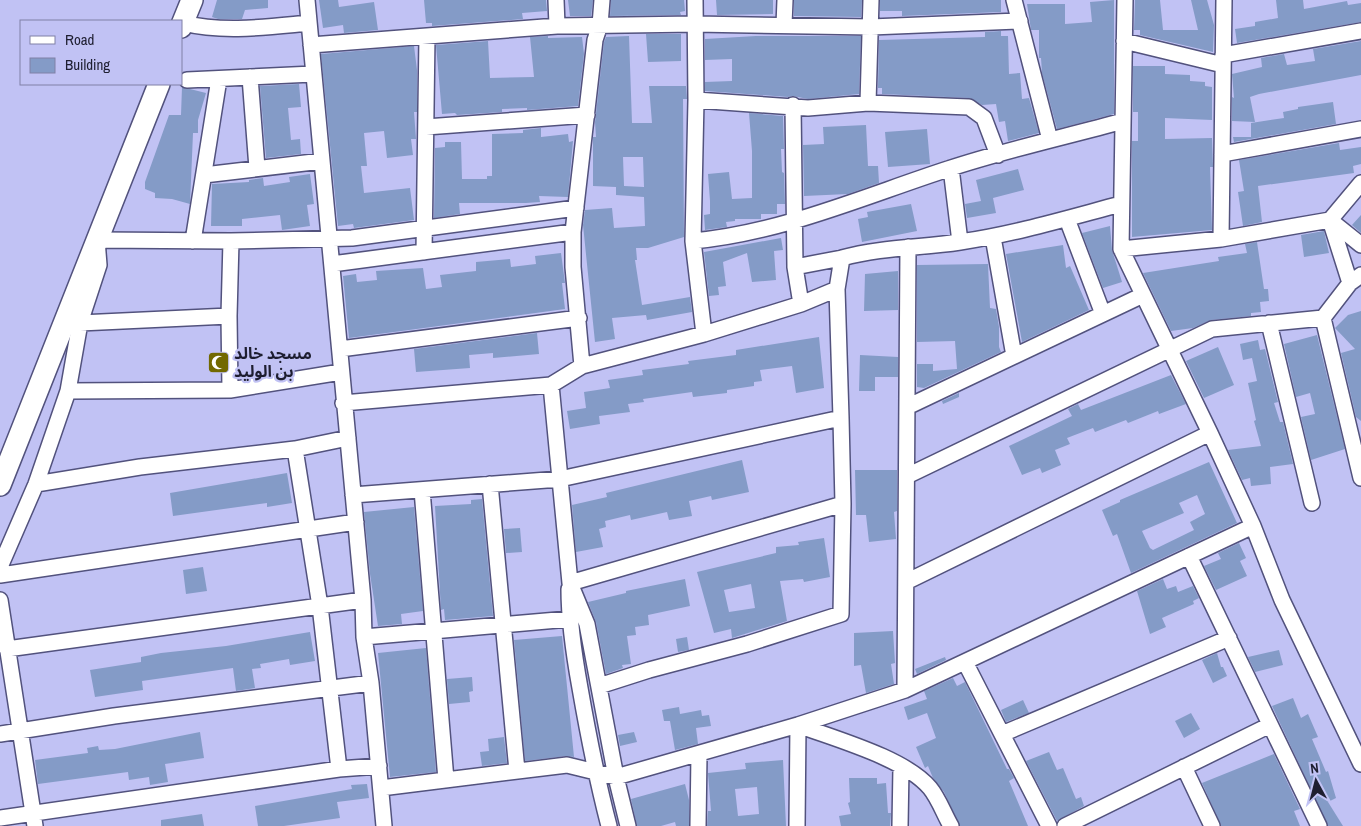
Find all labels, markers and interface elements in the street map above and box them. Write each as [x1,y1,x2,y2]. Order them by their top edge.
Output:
legend [20,20,182,85]
text: Road [65,29,94,50]
text: Building [65,54,110,75]
place label: مسجد خالد بن الوليد [234,342,312,382]
mosque icon: مسجد خالد بن الوليد [206,350,230,374]
north arrow [1291,756,1341,806]
text: N [1309,759,1320,778]

